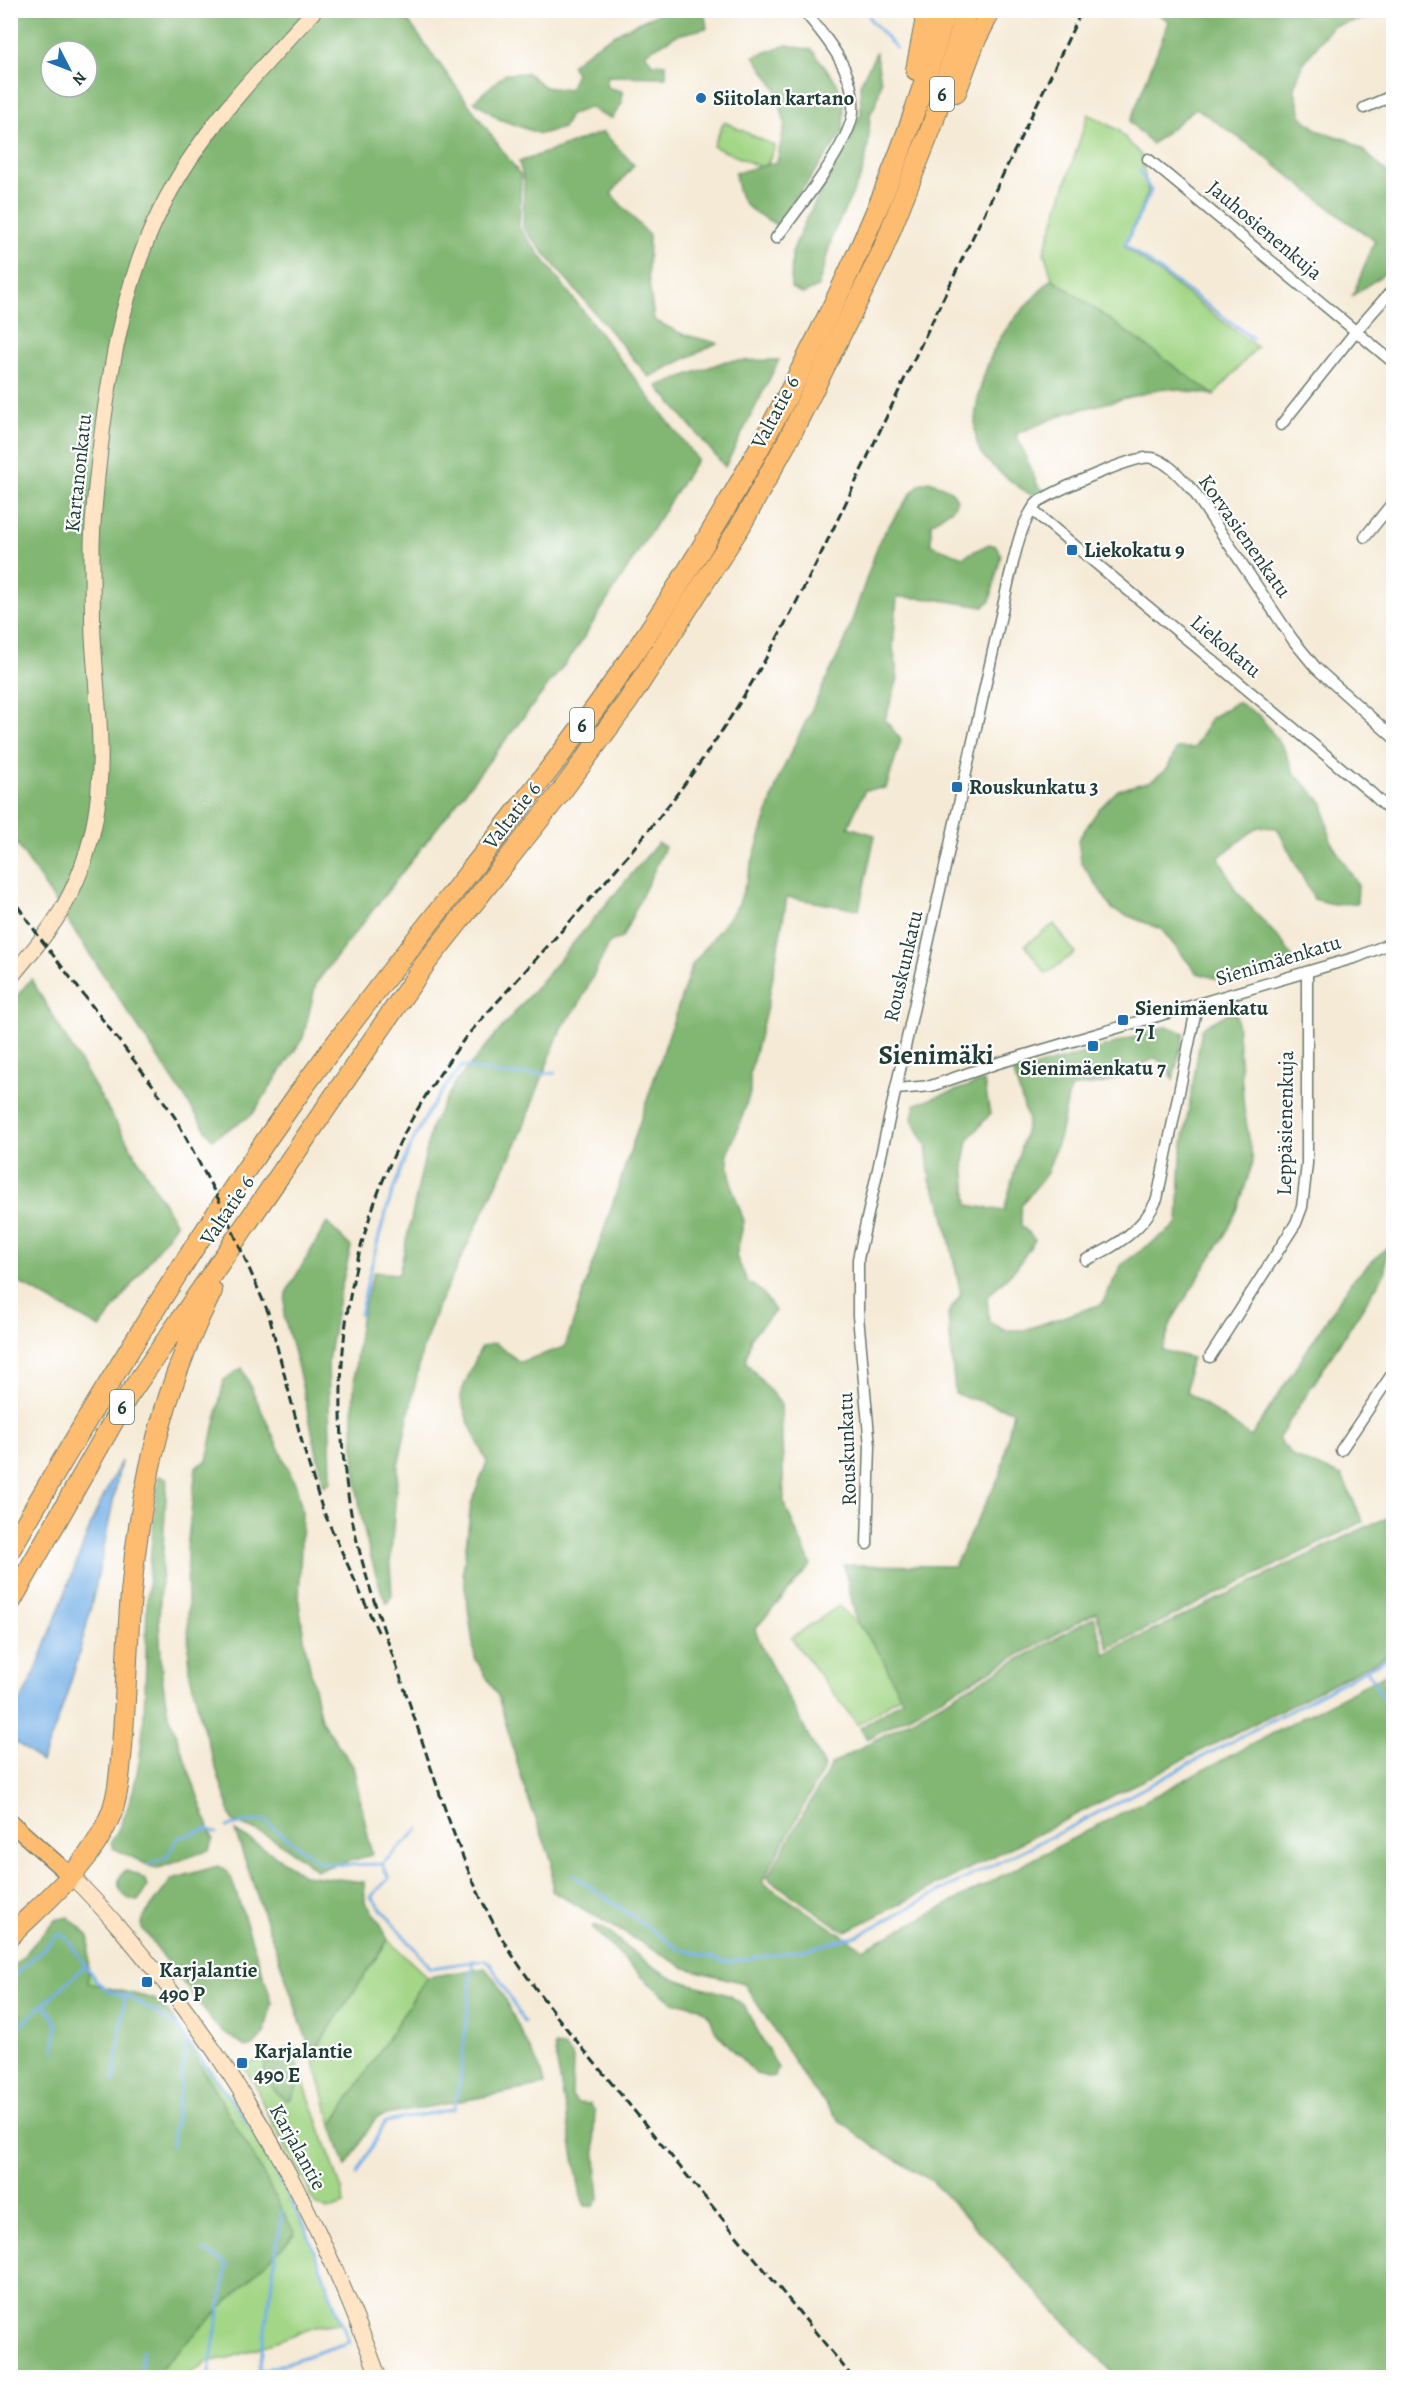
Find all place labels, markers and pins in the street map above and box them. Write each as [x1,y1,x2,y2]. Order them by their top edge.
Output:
place label: Siitolan kartano [713,84,855,112]
marker: Siitolan kartano [694,91,708,105]
place label: Liekokatu 9 [1084,536,1185,564]
marker: Liekokatu 9 [1065,543,1079,557]
place label: Rouskunkatu 3 [969,773,1099,801]
marker: Rouskunkatu 3 [950,780,964,794]
place label: Sienimäenkatu 7 I [1135,994,1269,1046]
marker: Sienimäenkatu 7 I [1116,1013,1130,1027]
marker: Sienimäenkatu 7 [1086,1039,1100,1053]
place label: Sienimäenkatu 7 [1020,1054,1166,1082]
place label: Karjalantie 490 P [159,1956,258,2008]
marker: Karjalantie 490 P [140,1975,154,1989]
place label: Karjalantie 490 E [254,2037,353,2089]
marker: Karjalantie 490 E [235,2056,249,2070]

